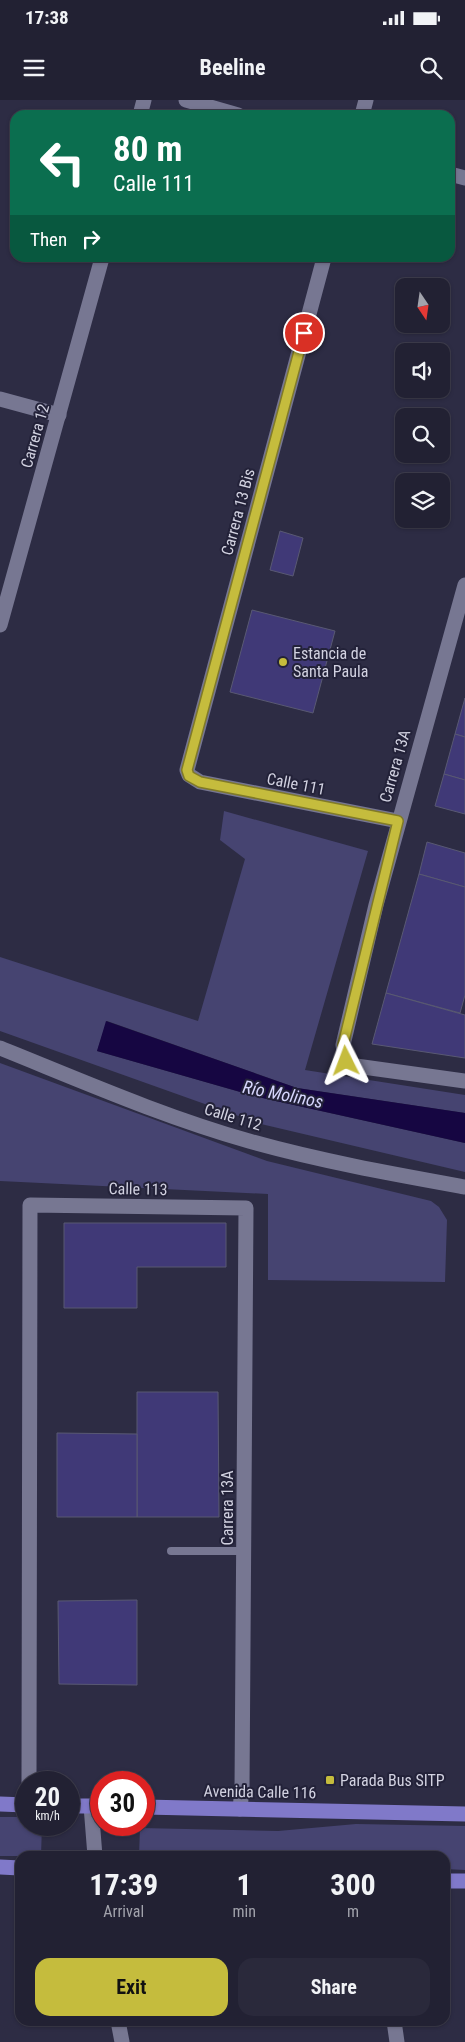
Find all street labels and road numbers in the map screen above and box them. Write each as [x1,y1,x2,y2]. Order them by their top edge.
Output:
street label: Carrera 12 [17,402,53,470]
street label: Carrera 13 Bis [217,467,259,557]
street label: Carrera 13A [376,727,414,805]
street label: Calle 111 [265,769,327,799]
street label: Calle 112 [202,1099,264,1135]
street label: Calle 113 [108,1179,168,1199]
street label: Carrera 13A [218,1471,237,1545]
street label: Avenida Calle 116 [203,1782,317,1802]

